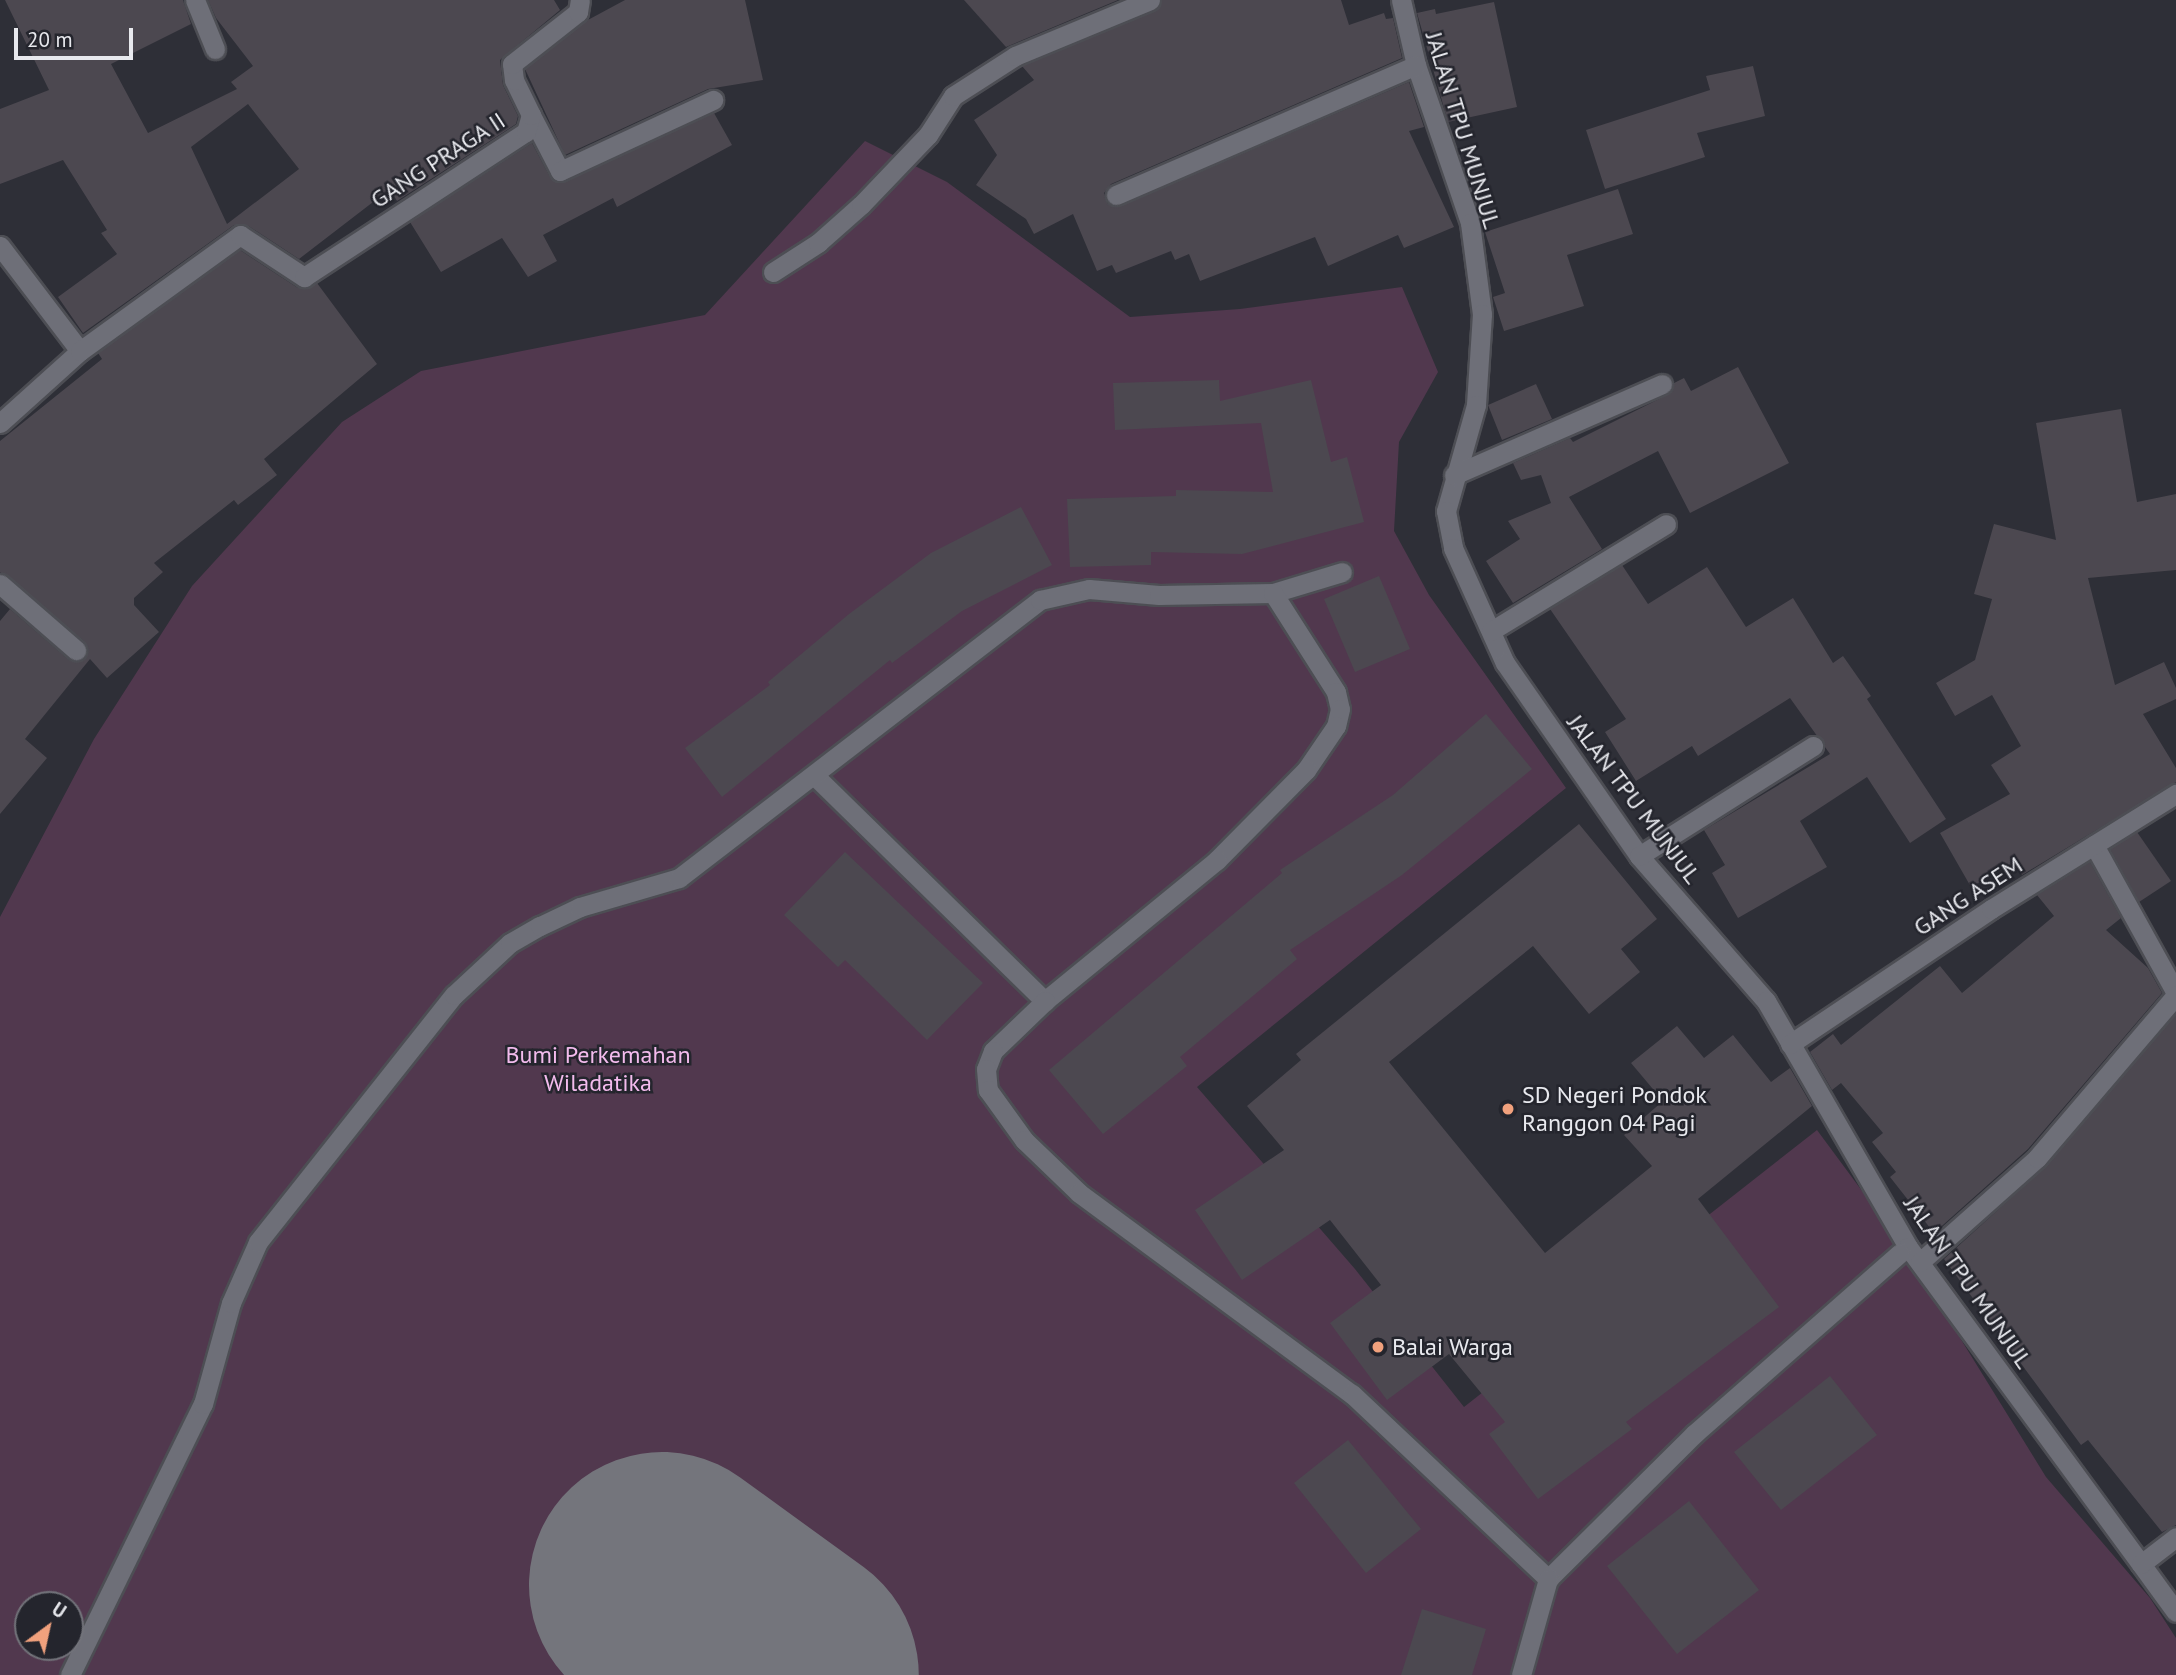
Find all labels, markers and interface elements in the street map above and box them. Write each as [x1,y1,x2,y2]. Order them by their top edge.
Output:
scale bar [18,14,136,58]
text: 20 m [27,26,73,53]
street label: JALAN TPU MUNJUL [1419,28,1507,232]
street label: GANG PRAGA II [365,106,511,214]
street label: JALAN TPU MUNJUL [1561,709,1707,889]
street label: GANG ASEM [1908,850,2028,942]
park label: Bumi Perkemahan Wiladatika [505,1041,691,1097]
place label: SD Negeri Pondok Ranggon 04 Pagi [1522,1081,1707,1137]
marker: SD Negeri Pondok Ranggon 04 Pagi [1500,1101,1516,1117]
street label: JALAN TPU MUNJUL [1897,1190,2039,1374]
place label: Balai Warga [1392,1333,1513,1361]
marker: Balai Warga [1370,1339,1386,1355]
north arrow [14,1591,84,1661]
text: U [48,1597,71,1623]

